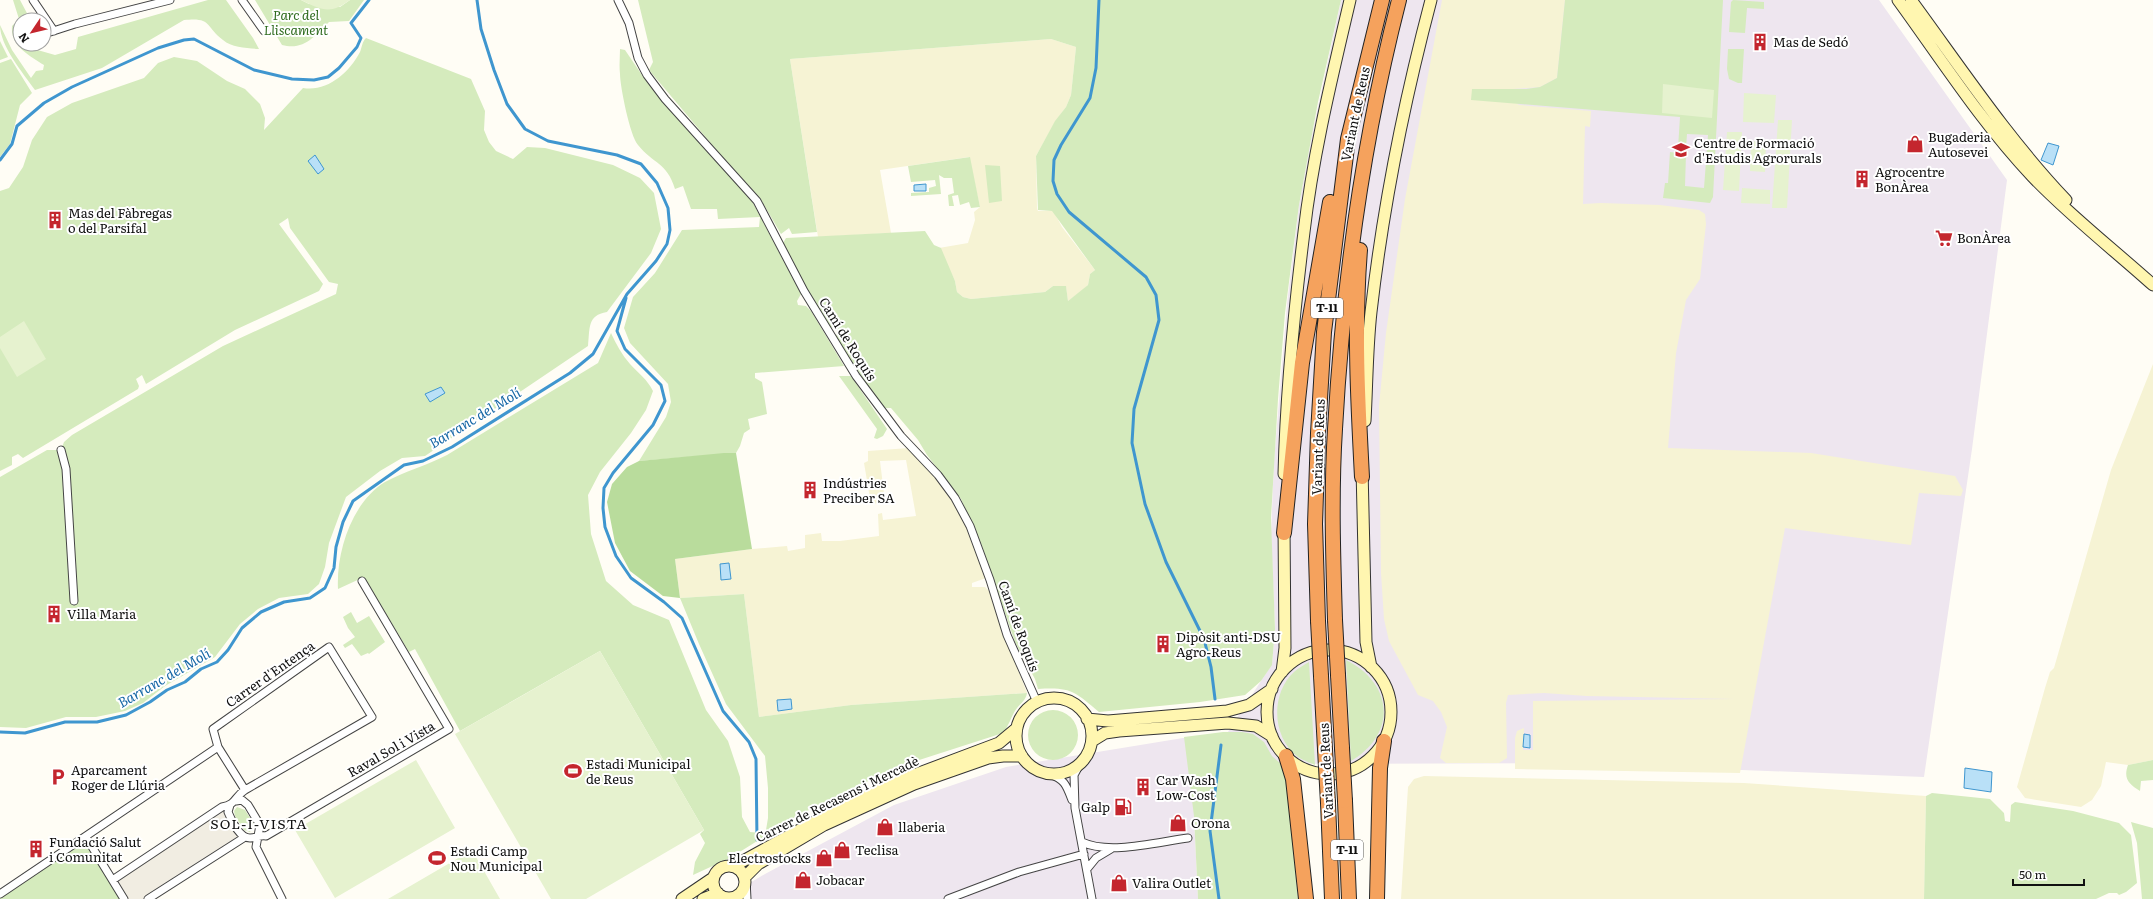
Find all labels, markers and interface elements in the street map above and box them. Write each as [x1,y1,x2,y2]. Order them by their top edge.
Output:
park label: Parc del Lliscament [264,5,329,39]
north arrow [12,12,52,52]
text: N [14,30,32,47]
building icon: Mas de Sedó [1750,32,1770,52]
place label: Mas de Sedó [1773,32,1849,51]
street label: Variant de Reus [1335,65,1374,163]
place label: Bugaderia Autosevei [1928,127,1991,161]
place label: Centre de Formació d'Estudis Agrorurals [1694,133,1821,167]
shop icon: Bugaderia Autosevei [1905,134,1925,154]
school or university icon: Centre de Formació d'Estudis Agrorurals [1671,140,1691,160]
place label: Agrocentre BonÀrea [1875,162,1945,196]
building icon: Agrocentre BonÀrea [1852,169,1872,189]
place label: Mas del Fàbregas o del Parsifal [68,203,172,237]
building icon: Mas del Fàbregas o del Parsifal [45,210,65,230]
supermarket icon: BonÀrea [1934,228,1954,248]
place label: BonÀrea [1957,228,2011,247]
street label: Camí de Roquís [815,293,882,384]
road number: T-11 [1311,298,1343,318]
water label: Barranc del Molí [425,381,525,452]
street label: Variant de Reus [1306,399,1329,495]
place label: Indústries Preciber SA [823,473,895,507]
building icon: Indústries Preciber SA [800,480,820,500]
street label: Camí de Roquís [994,578,1045,674]
building icon: Villa Maria [44,604,64,624]
place label: Villa Maria [67,604,136,623]
place label: Dipòsit anti-DSU Agro-Reus [1176,627,1281,661]
building icon: Dipòsit anti-DSU Agro-Reus [1153,634,1173,654]
street label: Carrer d'Entença [221,636,318,711]
water label: Barranc del Molí [113,642,214,712]
street label: Raval Sol i Vista [344,716,438,781]
street label: Variant de Reus [1313,722,1338,819]
street label: Carrer de Recasens i Mercadè [752,751,922,846]
place label: Estadi Municipal de Reus [586,754,691,788]
place label: Aparcament Roger de Llúria [71,760,165,794]
sports icon: Estadi Municipal de Reus [563,761,583,781]
parking icon: Aparcament Roger de Llúria [48,767,68,787]
place label: Car Wash Low-Cost [1156,770,1216,804]
building icon: Car Wash Low-Cost [1133,777,1153,797]
place label: Galp [1081,797,1110,816]
fuel station icon: Galp [1113,797,1133,817]
district label: SOL-I-VISTA [210,813,308,833]
shop icon: Orona [1168,813,1188,833]
place label: Orona [1191,813,1230,832]
shop icon: llaberia [875,817,895,837]
place label: llaberia [898,817,945,836]
place label: Fundació Salut i Comunitat [49,832,142,866]
building icon: Fundació Salut i Comunitat [26,839,46,859]
shop icon: Teclisa [832,840,852,860]
place label: Teclisa [855,840,898,859]
road number: T-11 [1331,840,1363,860]
place label: Estadi Camp Nou Municipal [450,841,543,875]
sports icon: Estadi Camp Nou Municipal [427,848,447,868]
place label: Electrostocks [728,848,811,867]
shop icon: Electrostocks [814,848,834,868]
scale bar [2013,861,2084,887]
text: 50 m [2019,865,2046,883]
shop icon: Jobacar [793,870,813,890]
place label: Jobacar [816,870,865,889]
shop icon: Valira Outlet [1109,873,1129,893]
place label: Valira Outlet [1132,873,1212,892]

